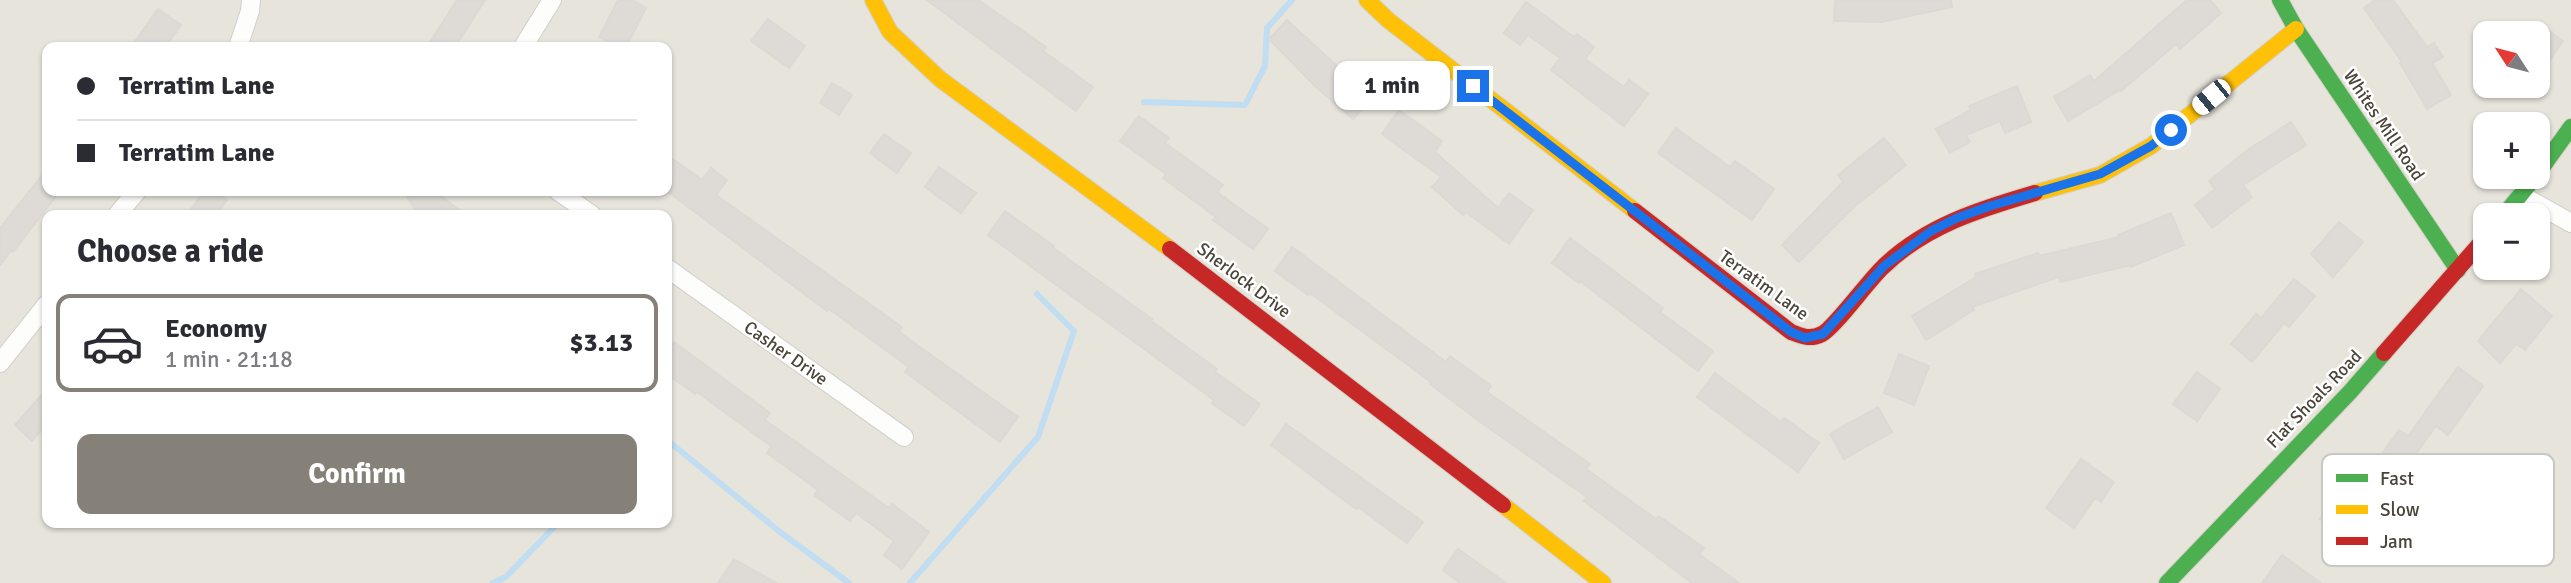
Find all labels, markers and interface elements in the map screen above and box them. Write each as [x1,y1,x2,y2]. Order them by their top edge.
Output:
north arrow [2473,21,2550,98]
map controls [2473,21,2550,280]
callout: 1 min [1333,62,1448,110]
street label: Whites Mill Road [2339,65,2429,185]
text: Terratim Lane [119,70,275,102]
route end [1457,70,1489,102]
text: 1 min [1364,71,1420,100]
car [2189,76,2234,118]
button: + [2473,112,2550,189]
route start [2155,114,2187,146]
text: Terratim Lane [119,137,275,169]
button: − [2473,203,2550,280]
text: Choose a ride [77,232,264,271]
street label: Sherlock Drive [1193,238,1295,322]
street label: Terratim Lane [1715,245,1813,325]
icon: car [81,312,144,375]
text: Economy [165,313,267,345]
street label: Casher Drive [740,316,832,390]
text: $3.13 [569,327,633,359]
text: 1 min · 21:18 [165,345,293,374]
street label: Flat Shoals Road [2262,345,2366,453]
button: Confirm [77,434,637,514]
legend [2322,454,2554,566]
text: Fast [2380,467,2414,491]
text: Slow [2380,498,2420,522]
text: Jam [2380,530,2413,554]

